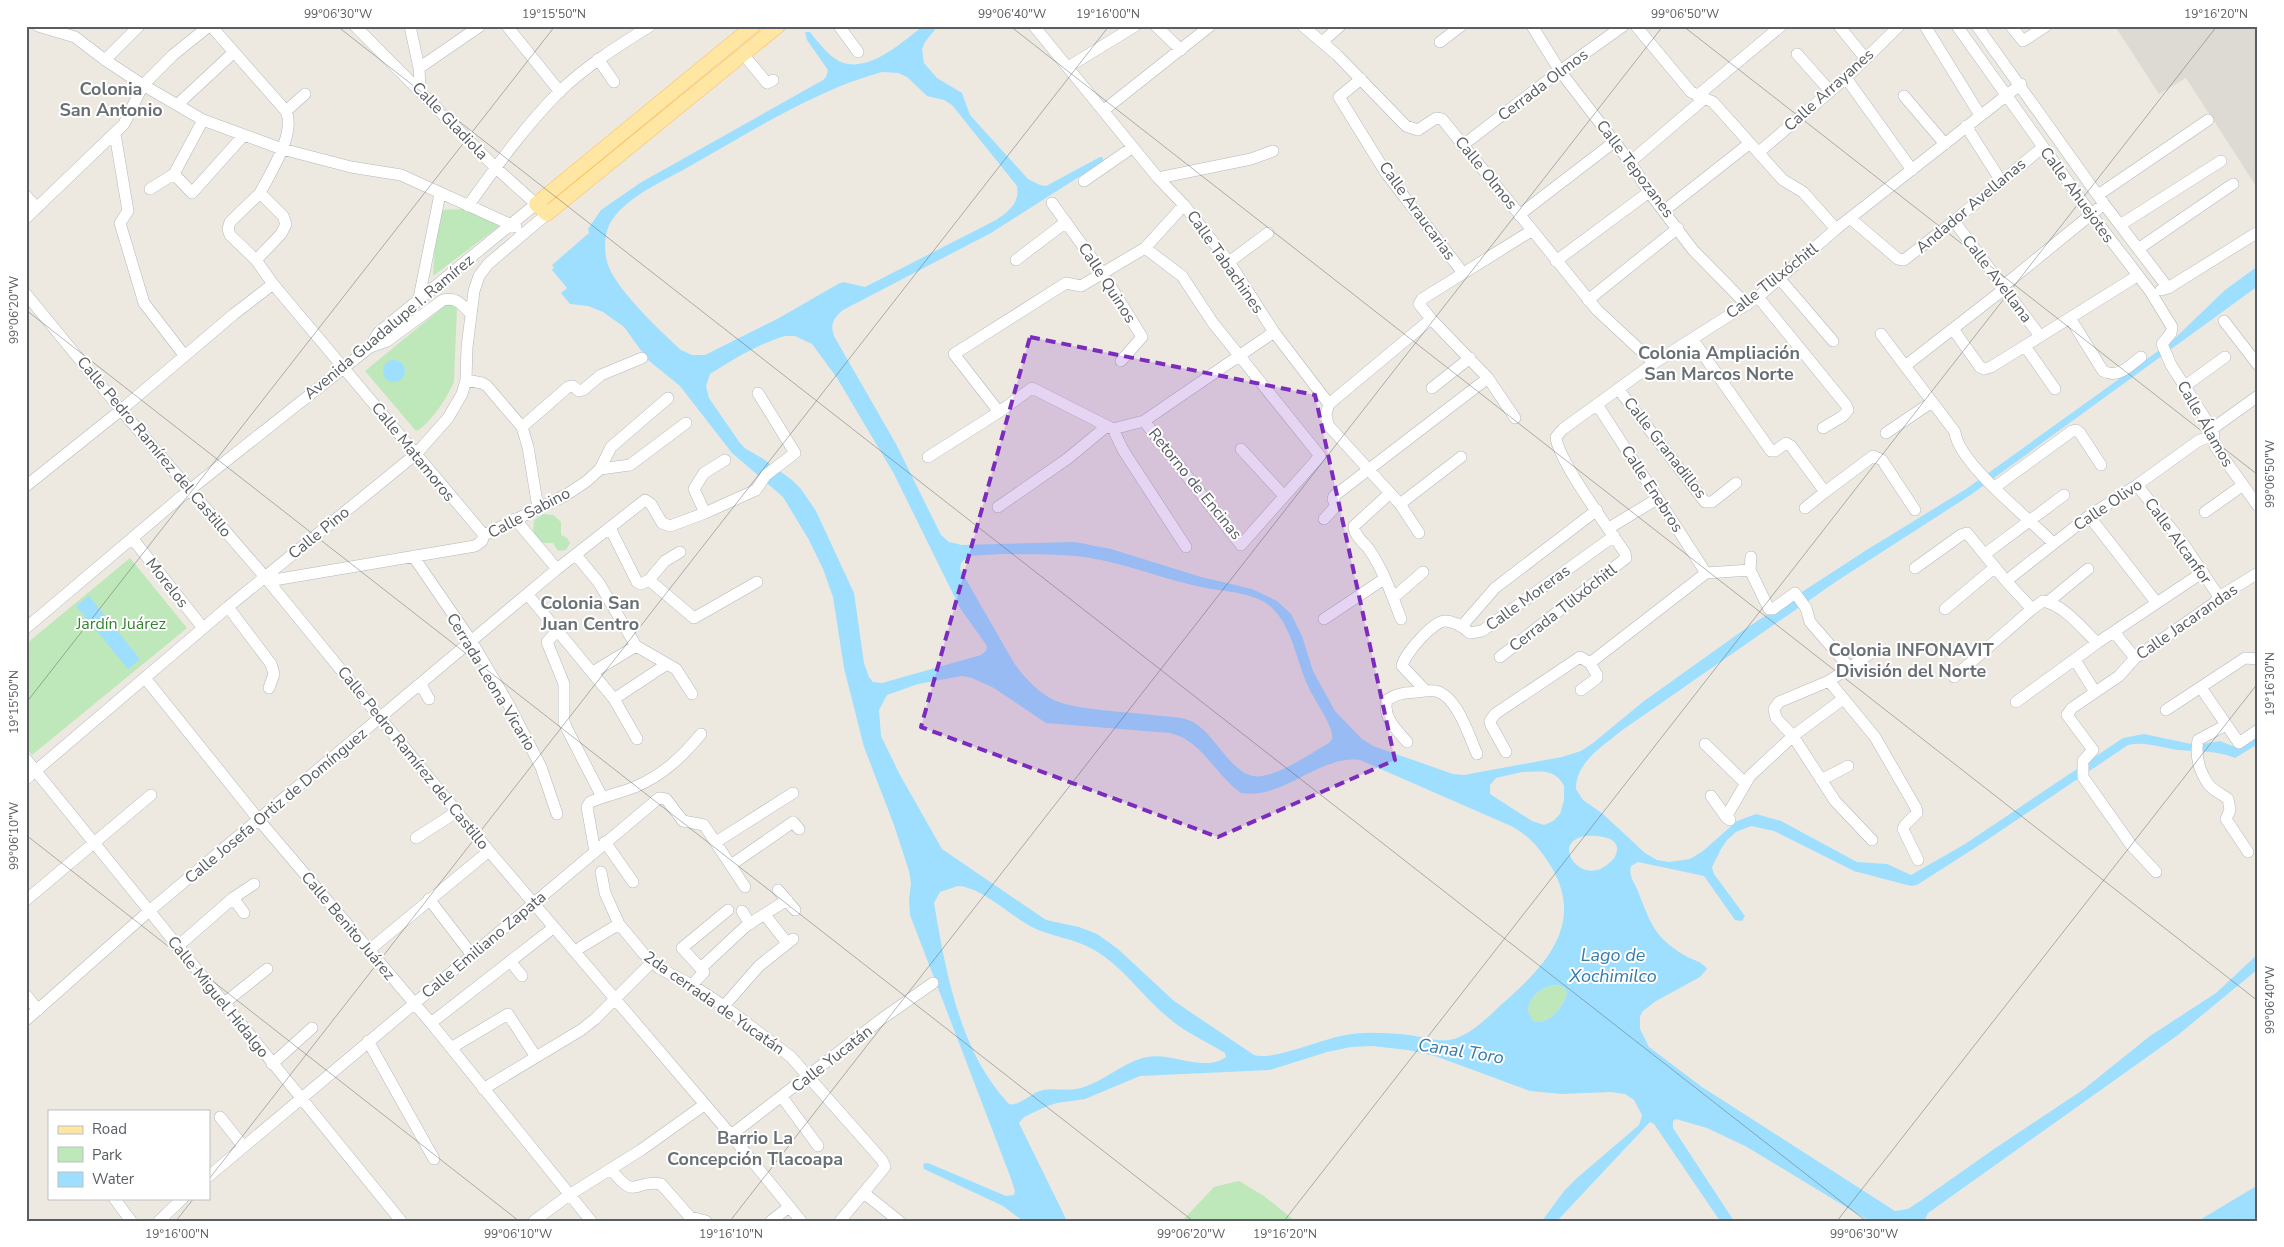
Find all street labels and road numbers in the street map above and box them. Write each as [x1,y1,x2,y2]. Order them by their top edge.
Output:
street label: Cerrada Olmos [1493,44,1593,126]
street label: Calle Arrayanes [1779,44,1879,136]
street label: Calle Gladiola [407,77,493,165]
street label: Calle Tepozanes [1591,116,1679,222]
street label: Calle Olmos [1450,132,1522,214]
street label: Calle Ahuejotes [2035,143,2119,247]
street label: Andador Avellanas [1911,153,2031,259]
street label: Calle Araucarias [1374,157,1460,265]
street label: Calle Tabachines [1181,206,1269,318]
street label: Calle Avellana [1957,231,2037,327]
street label: Calle Tlilxóchitl [1721,238,1823,324]
street label: Calle Quinos [1073,239,1141,327]
street label: Avenida Guadalupe I. Ramírez [300,249,478,405]
street label: Calle Pedro Ramírez del Castillo [72,352,237,542]
street label: Calle Álamos [2171,377,2239,471]
street label: Calle Granadillos [1618,393,1712,503]
street label: Calle Matamoros [366,398,460,506]
street label: Retorno de Encinas [1143,423,1247,545]
street label: Calle Enebros [1616,441,1688,537]
street label: Calle Olivo [2069,474,2147,536]
street label: Calle Sabino [484,482,574,544]
street label: Calle Alcanfor [2139,493,2217,589]
street label: Calle Pino [284,501,354,564]
street label: Morelos [140,553,194,613]
street label: Cerrada Tlilxóchitl [1505,559,1622,657]
street label: Calle Moreras [1481,560,1575,636]
street label: Calle Jacarandas [2132,579,2242,665]
street label: Cerrada Leona Vicario [441,609,541,755]
street label: Calle Pedro Ramírez del Castillo [332,662,494,854]
street label: Calle Josefa Ortiz de Domínguez [180,723,372,889]
street label: Calle Benito Juárez [296,867,400,985]
street label: Calle Emiliano Zapata [417,886,551,1004]
street label: Calle Miguel Hidalgo [162,932,274,1063]
street label: 2da cerrada de Yucatán [639,946,789,1060]
street label: Calle Yucatán [787,1020,877,1098]

